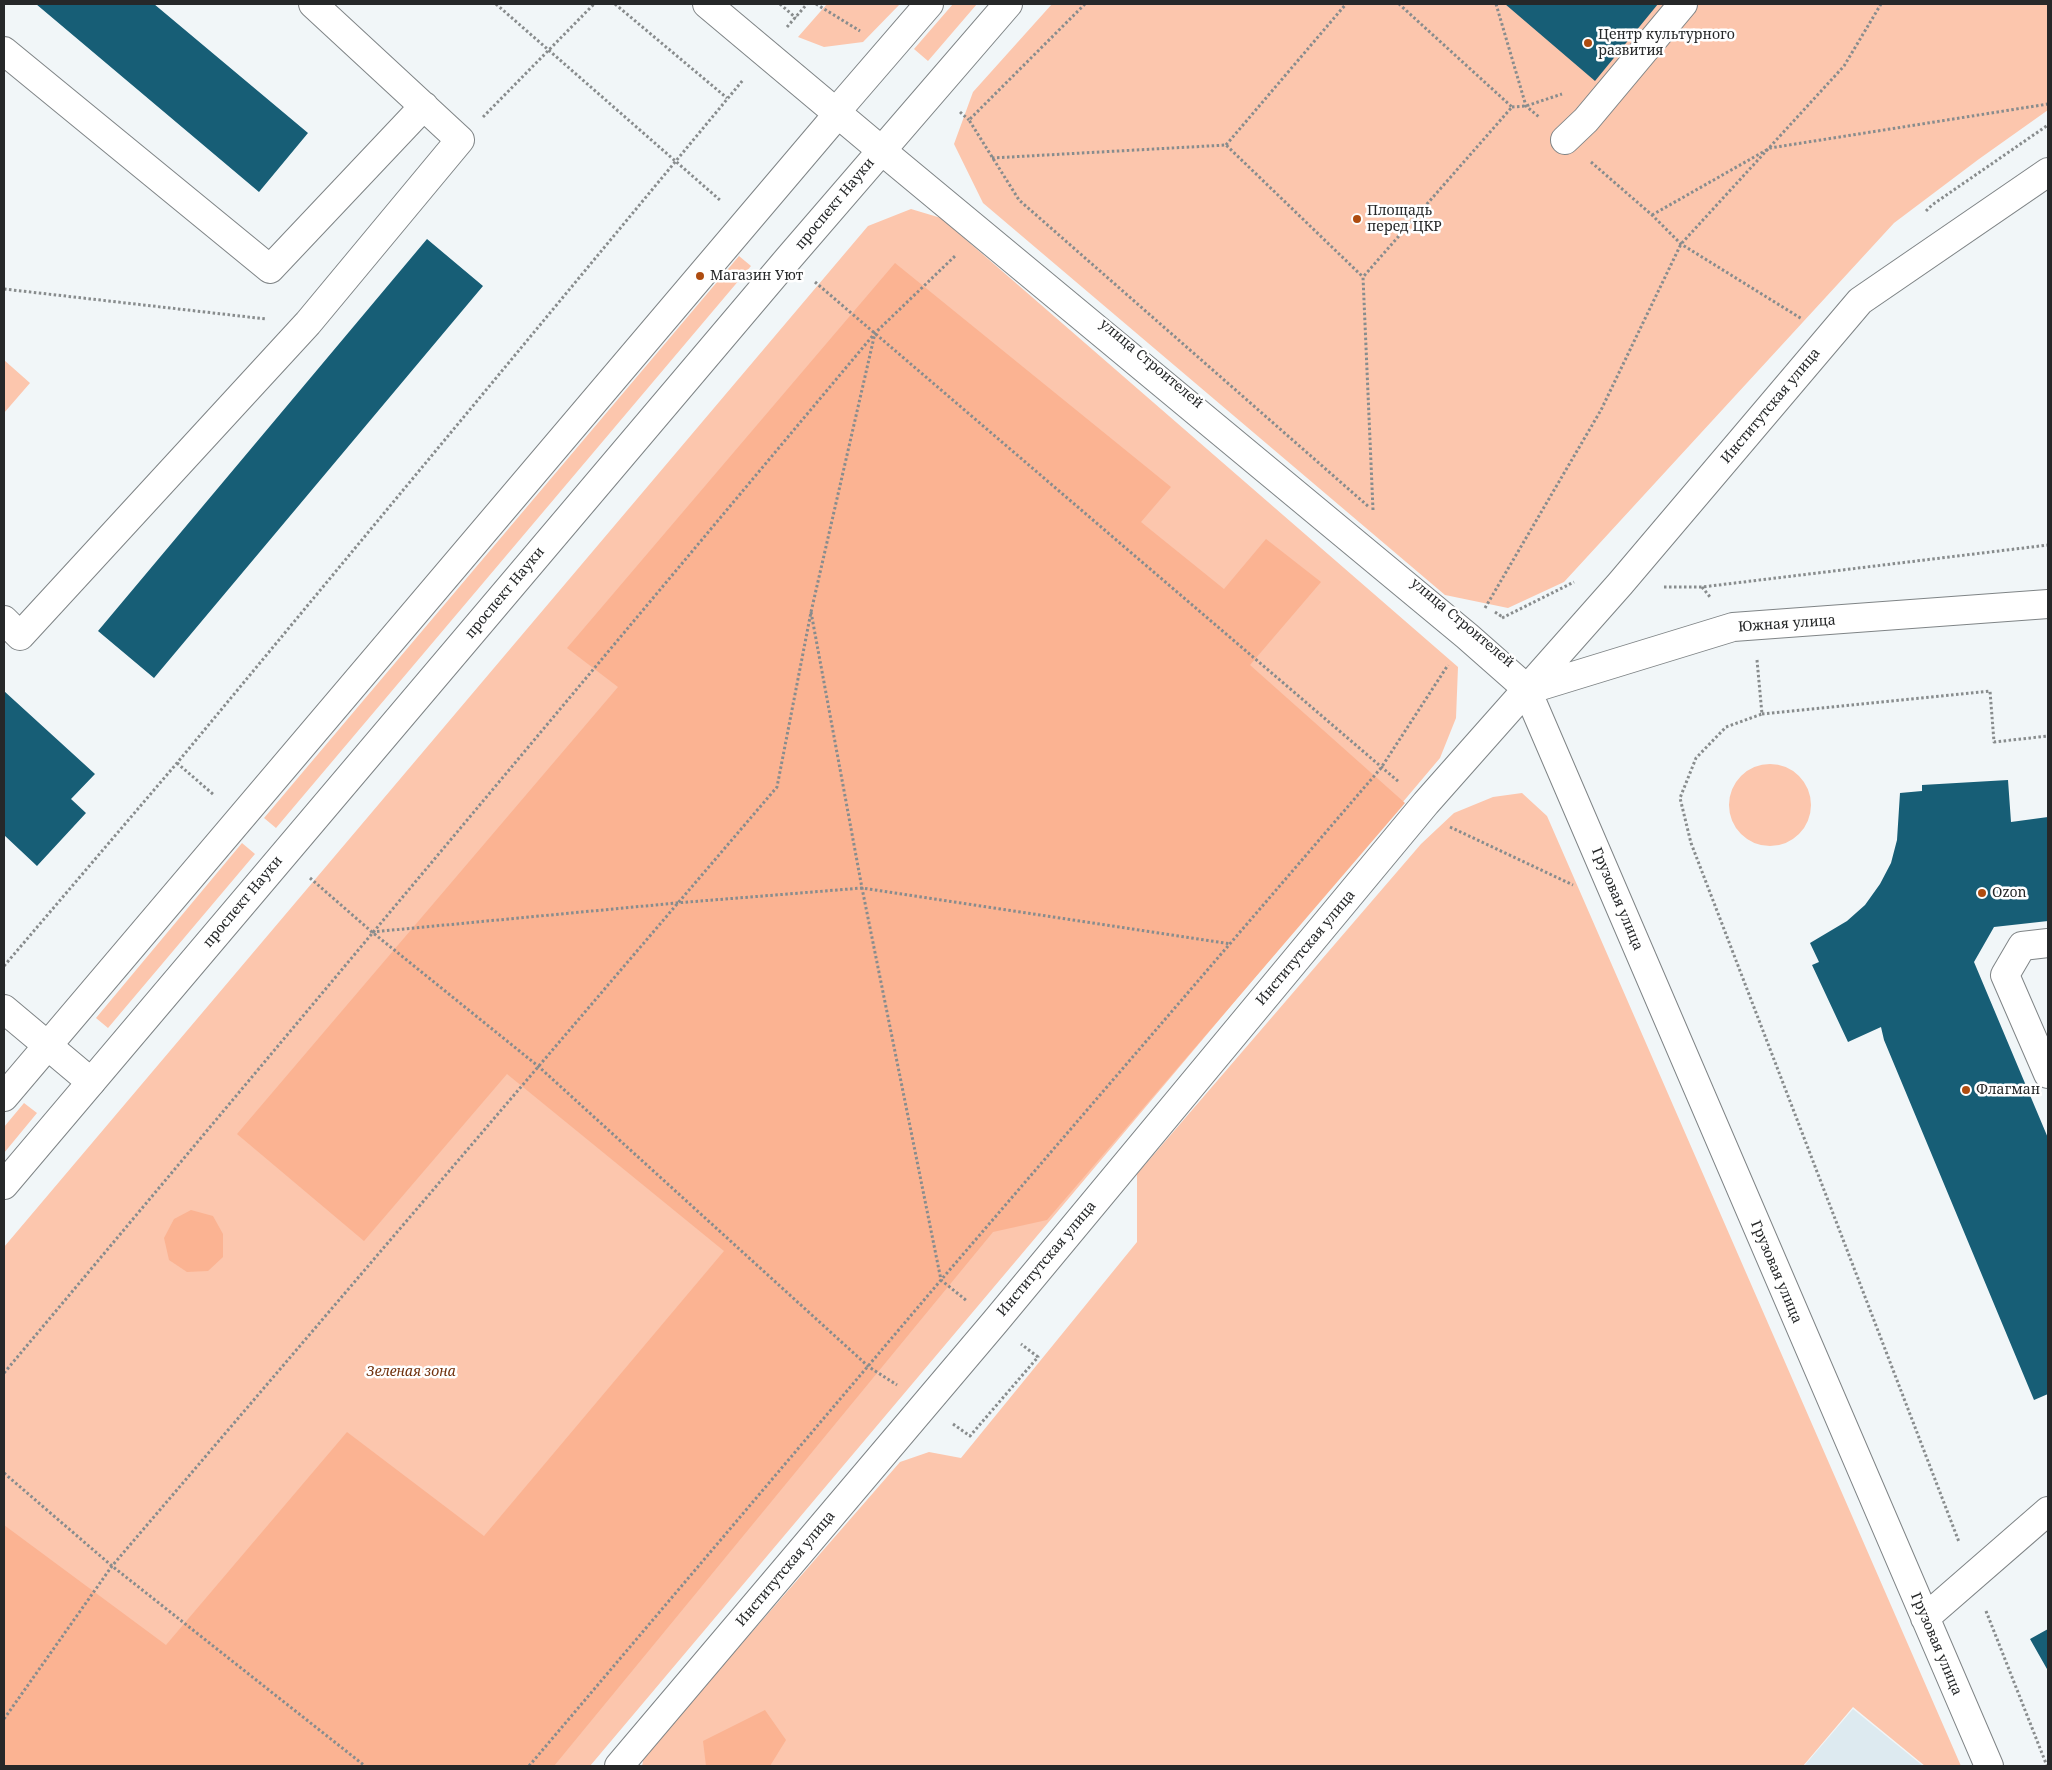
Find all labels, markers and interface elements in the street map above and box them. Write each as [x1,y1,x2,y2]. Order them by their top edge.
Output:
place label: Центр культурного развития [1598,27,1735,59]
marker: Центр культурного развития [1582,37,1594,49]
street label: проспект Науки [792,155,878,253]
place label: Площадь перед ЦКР [1367,203,1442,236]
marker: Площадь перед ЦКР [1351,213,1363,225]
place label: Магазин Уют [710,268,803,284]
marker: Магазин Уют [694,270,706,282]
street label: улица Строителей [1096,316,1206,412]
street label: Институтская улица [1718,345,1824,467]
street label: проспект Науки [462,544,548,642]
street label: улица Строителей [1407,575,1517,671]
street label: Южная улица [1738,612,1836,636]
street label: Грузовая улица [1588,845,1646,953]
street label: проспект Науки [200,853,286,951]
place label: Ozon [1992,885,2027,901]
street label: Институтская улица [1253,887,1359,1009]
marker: Ozon [1976,887,1988,899]
place label: Флагман [1976,1082,2040,1098]
marker: Флагман [1960,1084,1972,1096]
street label: Институтская улица [994,1198,1100,1320]
street label: Грузовая улица [1747,1218,1805,1326]
park label: Зеленая зона [366,1364,456,1380]
street label: Институтская улица [733,1508,839,1630]
street label: Грузовая улица [1907,1590,1965,1698]

